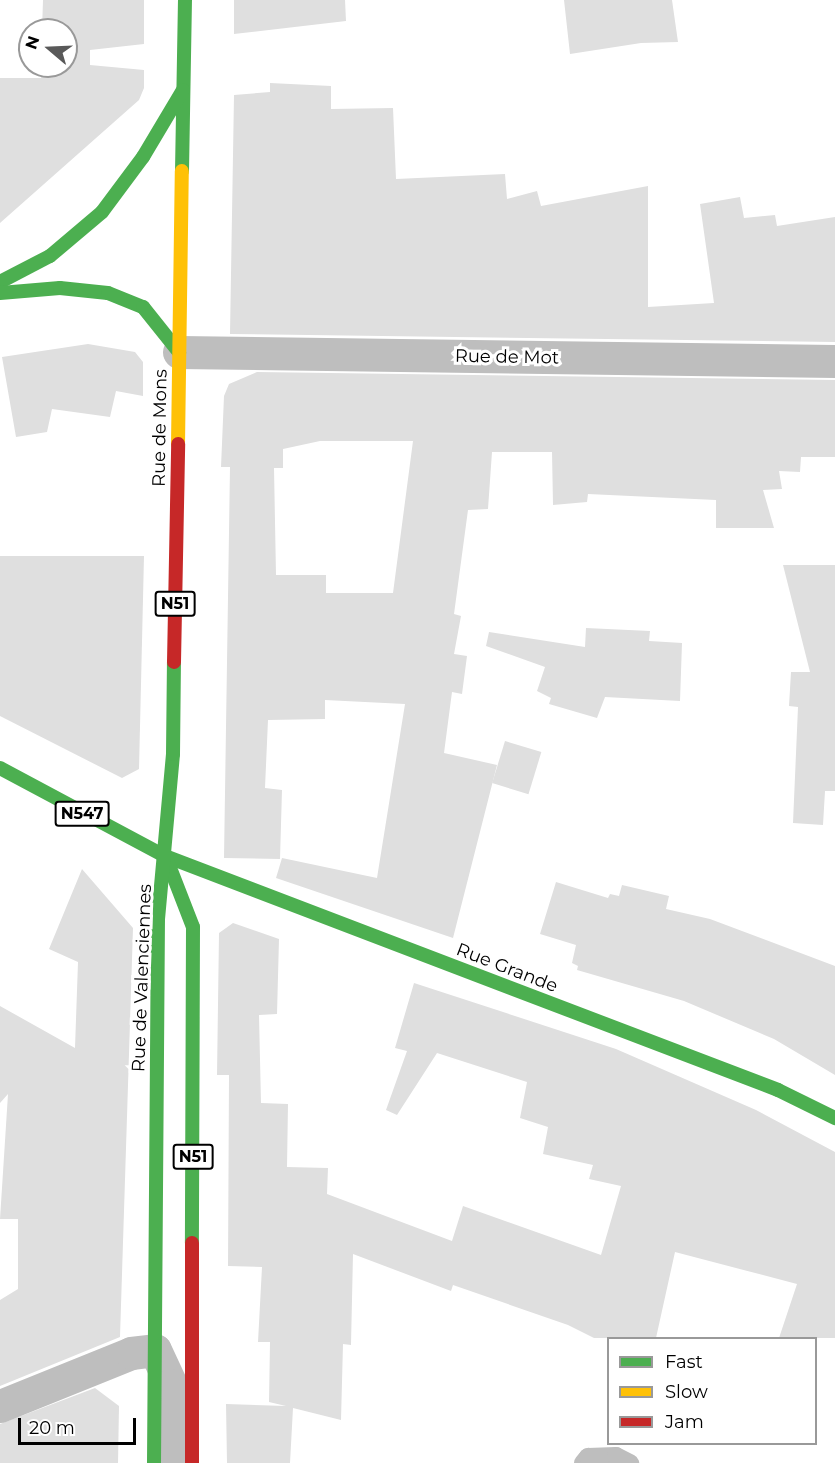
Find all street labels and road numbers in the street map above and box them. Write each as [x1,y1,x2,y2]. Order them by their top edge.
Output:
street label: Rue de Mot [455,345,559,369]
street label: Rue de Mons [148,369,172,487]
road number: N51 [154,591,196,617]
road number: N547 [54,801,110,827]
street label: Rue de Valenciennes [128,884,156,1072]
street label: Rue Grande [453,939,561,997]
road number: N51 [172,1144,214,1170]

